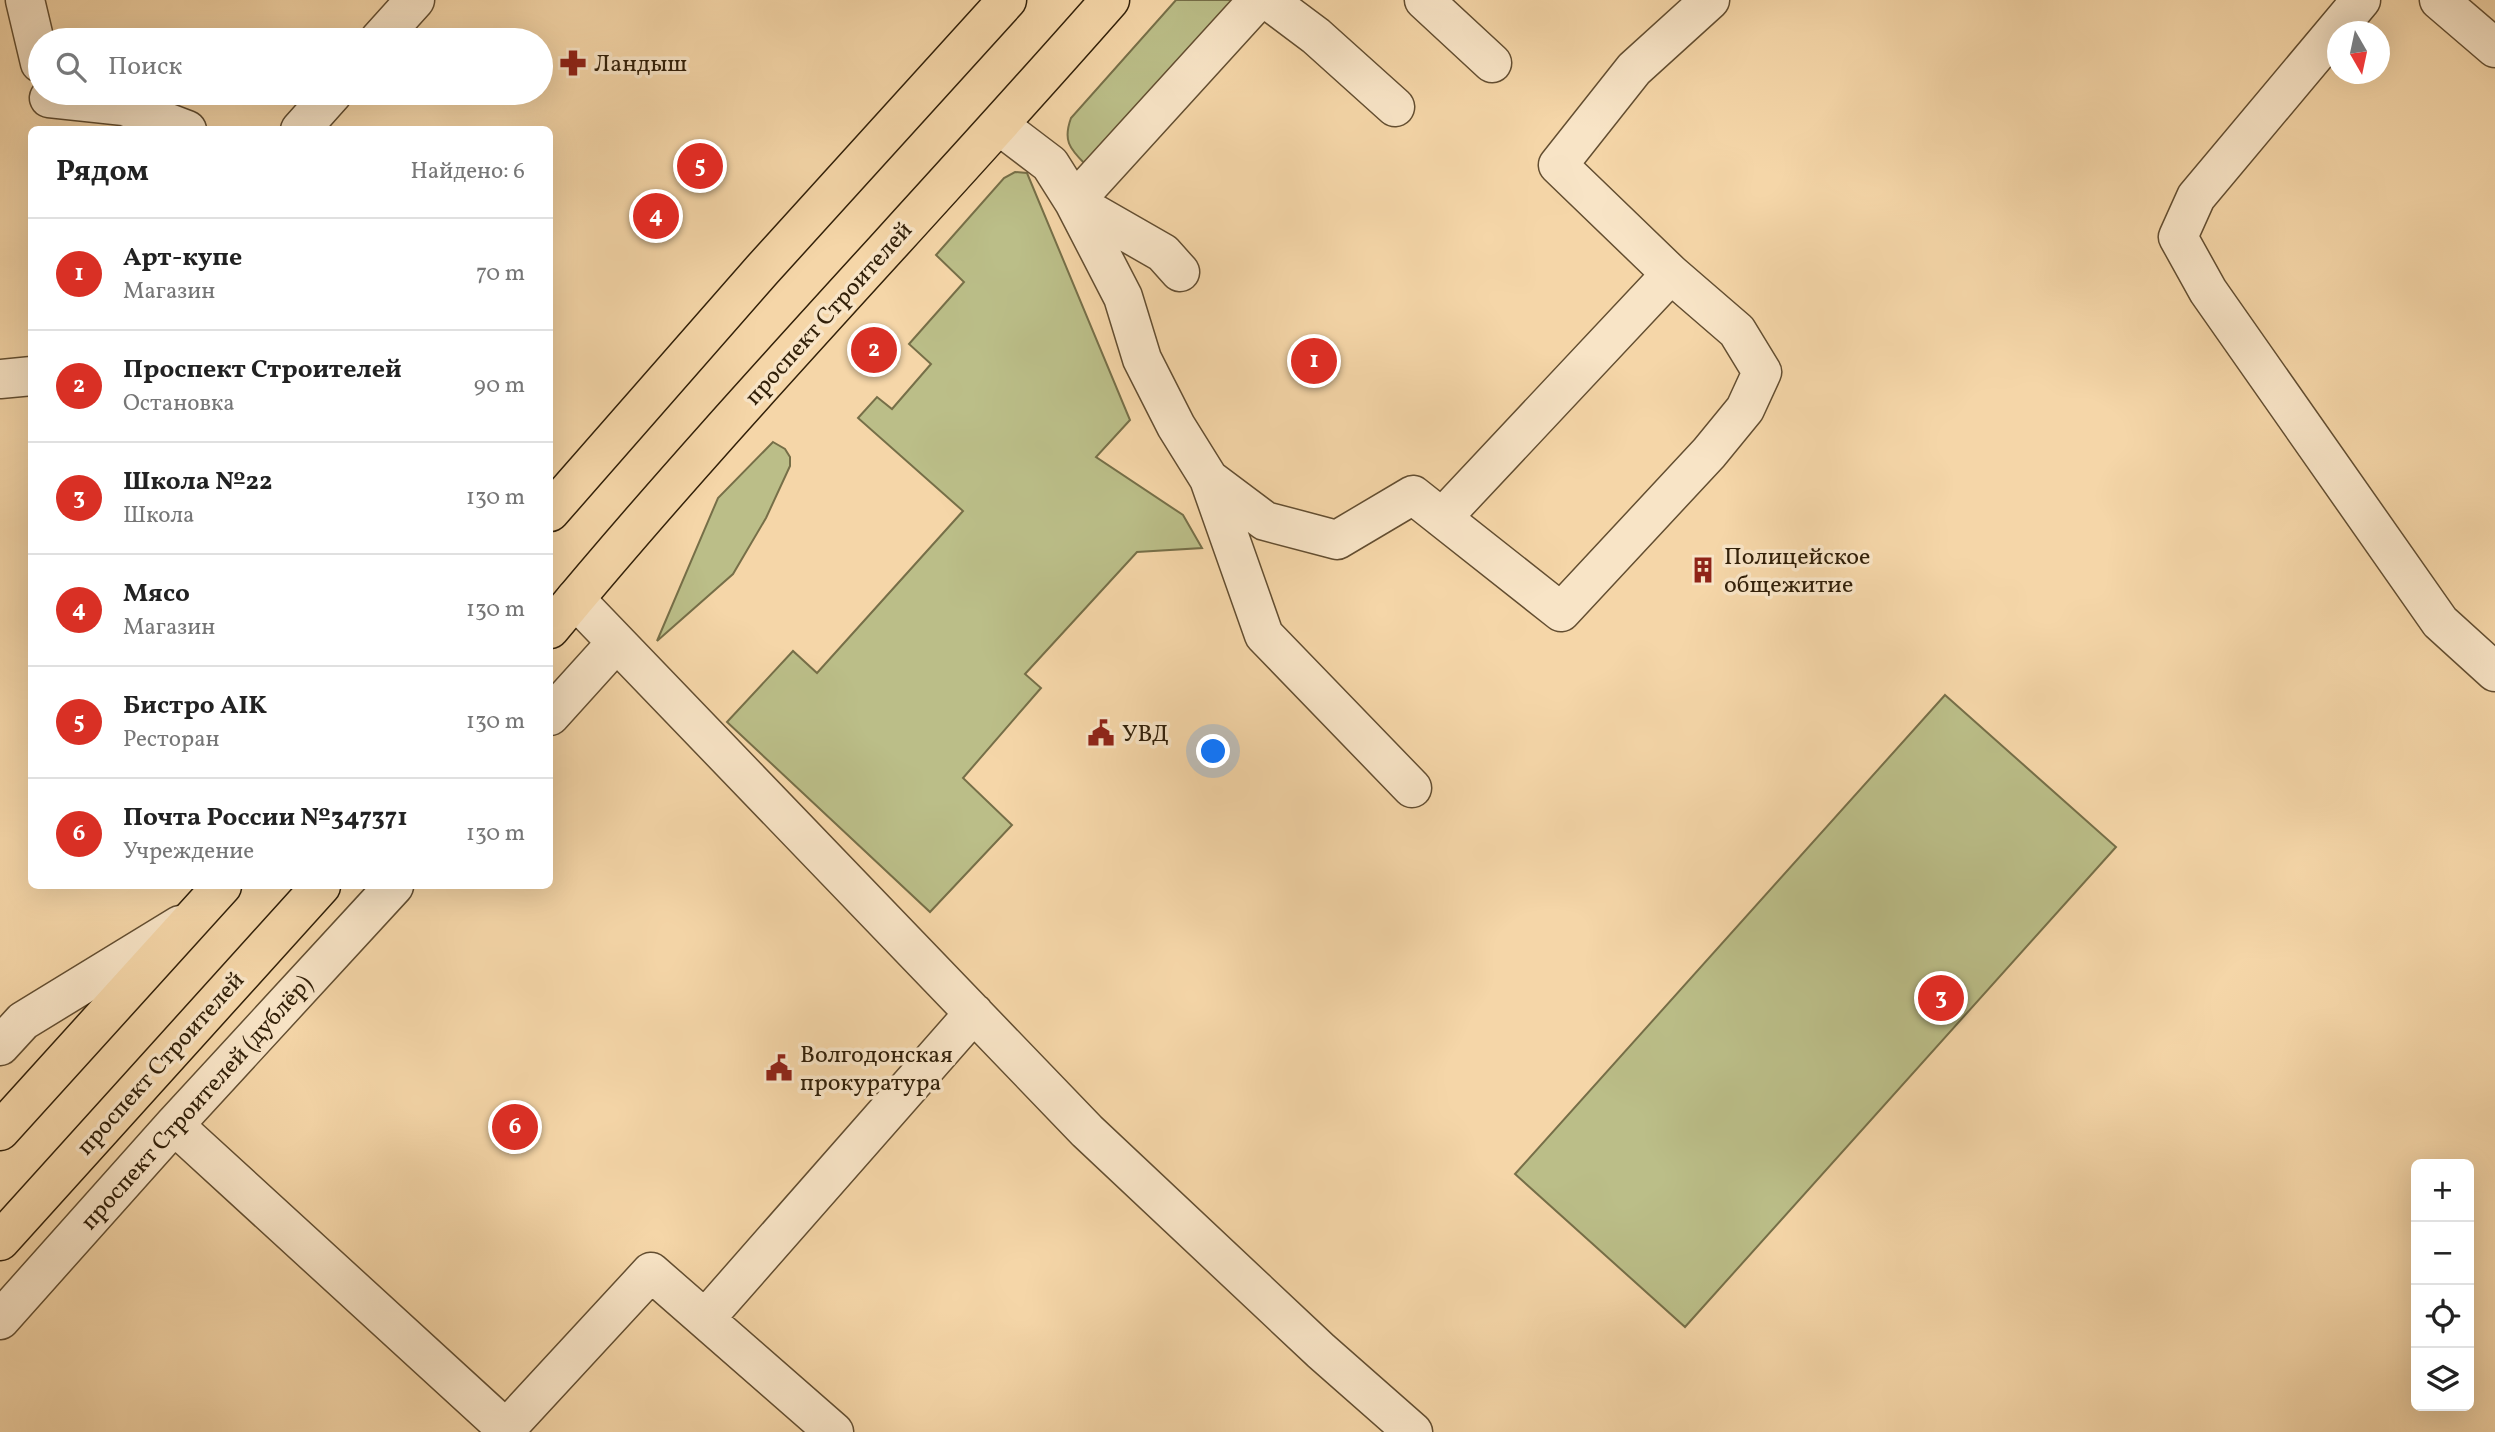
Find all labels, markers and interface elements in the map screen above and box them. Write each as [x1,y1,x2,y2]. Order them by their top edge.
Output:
north arrow [2327,21,2390,84]
search box [28,28,553,105]
icon: search [52,48,90,86]
pharmacy icon: Ландыш [558,48,588,78]
place label: Ландыш [594,48,687,82]
text: Поиск [108,49,182,85]
pin: 5 [677,140,723,192]
text: Рядом [56,151,149,193]
text: Найдено: 6 [410,156,525,188]
pin: 4 [633,190,679,242]
street label: проспект Строителей [738,215,921,414]
text: Арт-купе [123,240,242,276]
text: 1 [74,258,84,290]
text: 70 m [476,258,525,290]
text: Магазин [123,276,215,308]
pin: 2 [851,324,897,376]
pin: 1 [1291,335,1337,387]
text: Проспект Строителей [123,352,402,388]
text: 2 [73,370,85,402]
text: 90 m [474,370,525,402]
text: Остановка [123,388,235,420]
text: Школа №22 [123,464,273,500]
text: 3 [73,482,85,514]
text: 130 m [466,482,525,514]
text: Школа [123,500,194,532]
place label: Полицейское общежитие [1724,541,1870,603]
building icon: Полицейское общежитие [1688,555,1718,585]
text: Мясо [123,576,190,612]
text: 4 [72,594,86,626]
text: 130 m [466,594,525,626]
text: Магазин [123,612,215,644]
text: Бистро AIK [123,688,267,724]
text: 5 [73,706,85,738]
text: 130 m [466,706,525,738]
public building icon: УВД [1086,718,1116,748]
place label: УВД [1122,718,1169,752]
text: Ресторан [123,724,220,756]
your location [1196,734,1230,768]
text: Почта России №347371 [123,800,408,836]
text: 6 [73,818,85,850]
text: 130 m [466,818,525,850]
text: Учреждение [123,836,254,868]
street label: проспект Строителей [70,965,253,1164]
street label: проспект Строителей (дублёр) [74,968,321,1238]
pin: 3 [1918,972,1964,1024]
place label: Волгодонская прокуратура [800,1039,953,1101]
public building icon: Волгодонская прокуратура [764,1053,794,1083]
pin: 6 [492,1101,538,1153]
map controls [2411,1159,2474,1411]
button: + [2411,1159,2474,1222]
button: − [2411,1222,2474,1285]
button: locate [2411,1285,2474,1348]
button: layers [2411,1348,2474,1411]

